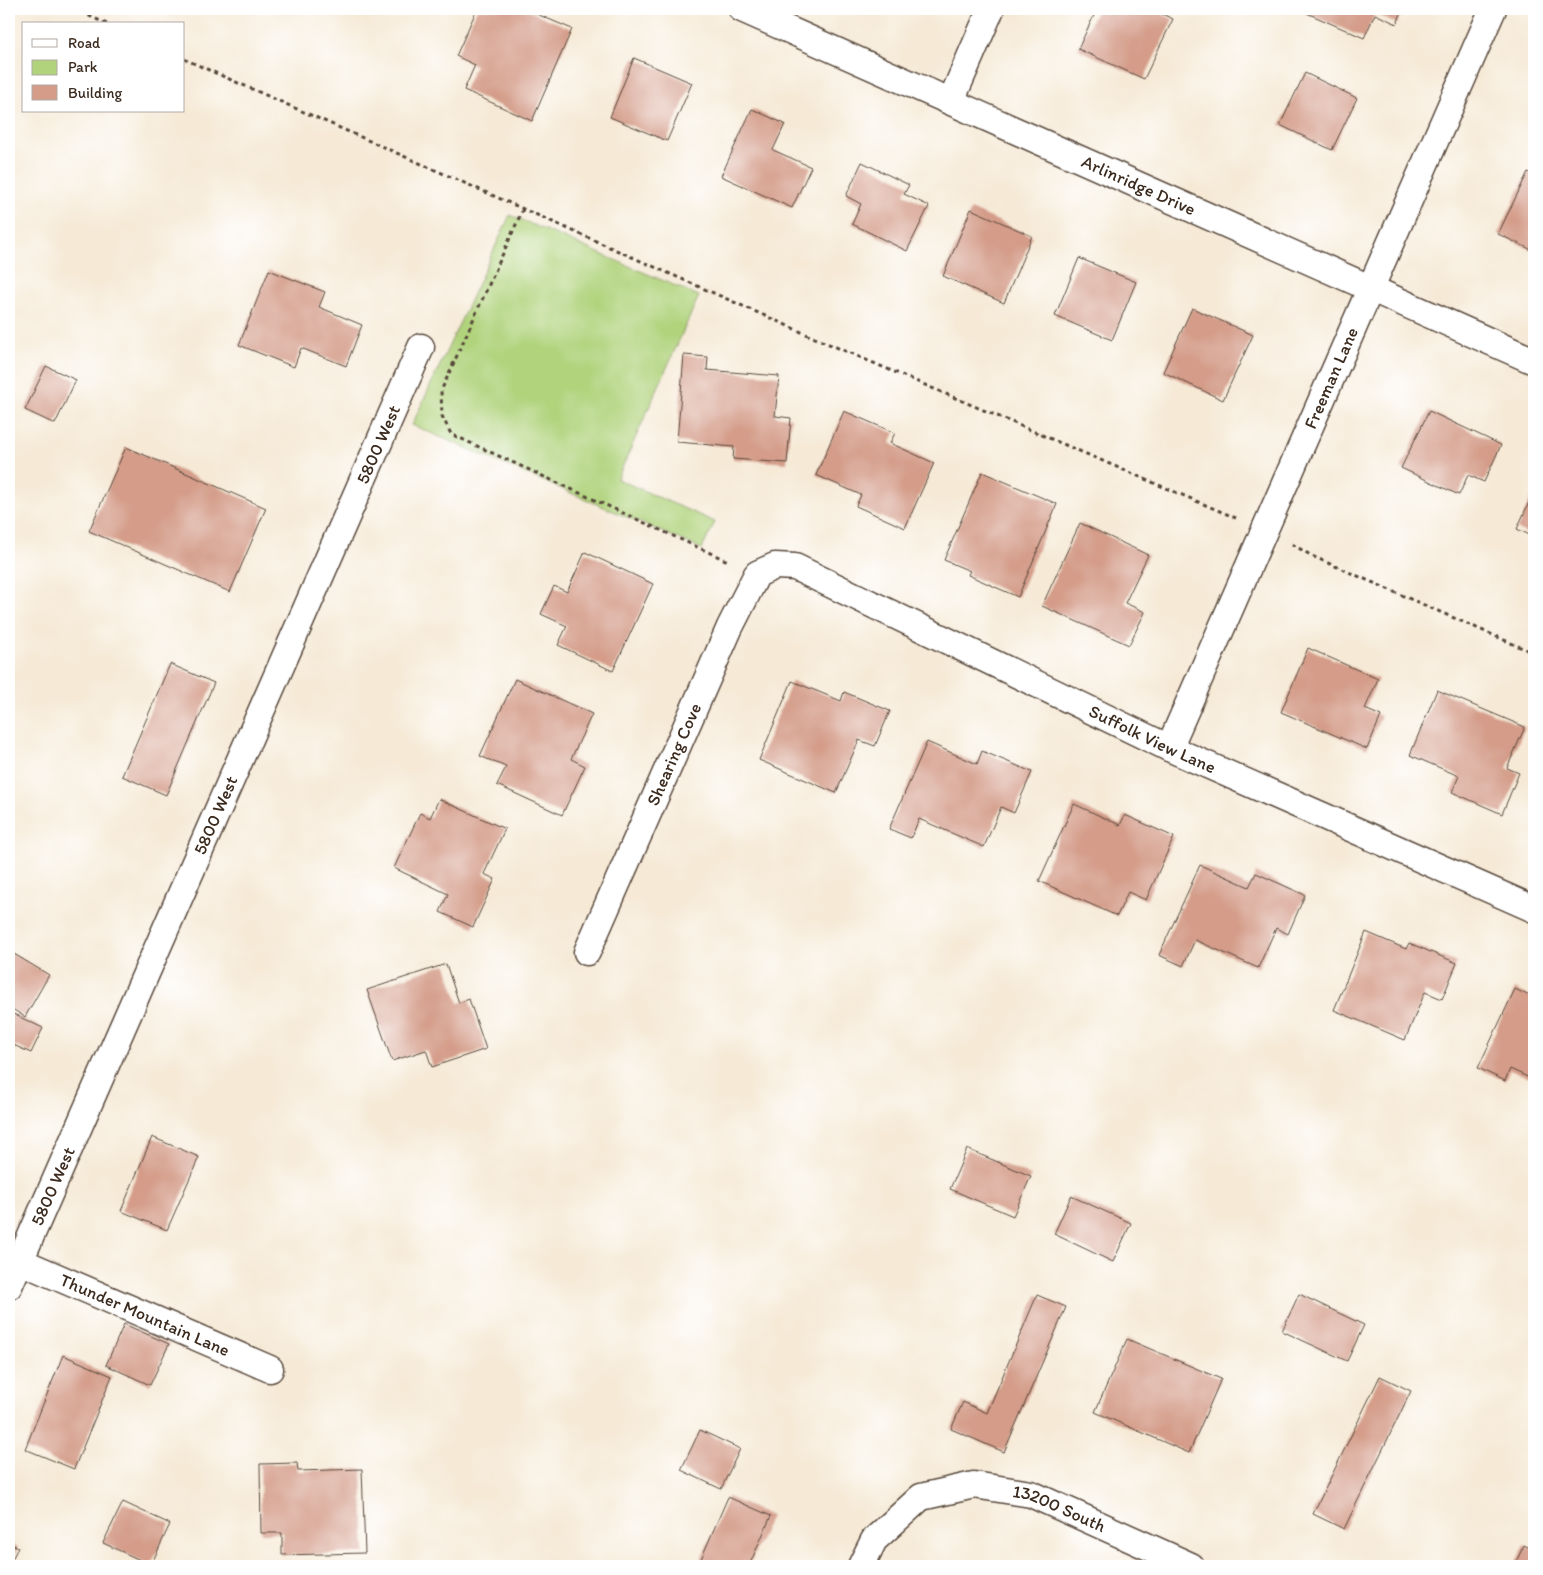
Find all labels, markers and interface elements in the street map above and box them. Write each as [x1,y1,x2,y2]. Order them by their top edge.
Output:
legend [22,22,185,112]
text: Road [68,34,101,52]
text: Park [68,58,98,76]
text: Building [68,84,122,102]
street label: Arlinridge Drive [1078,150,1199,220]
street label: Freeman Lane [1299,324,1363,432]
street label: 5800 West [351,401,405,487]
street label: Shearing Cove [642,700,706,809]
street label: Suffolk View Lane [1085,700,1219,778]
street label: 5800 West [189,772,243,858]
street label: 5800 West [26,1143,80,1229]
street label: Thunder Mountain Lane [57,1269,233,1361]
street label: 13200 South [1011,1480,1109,1537]

